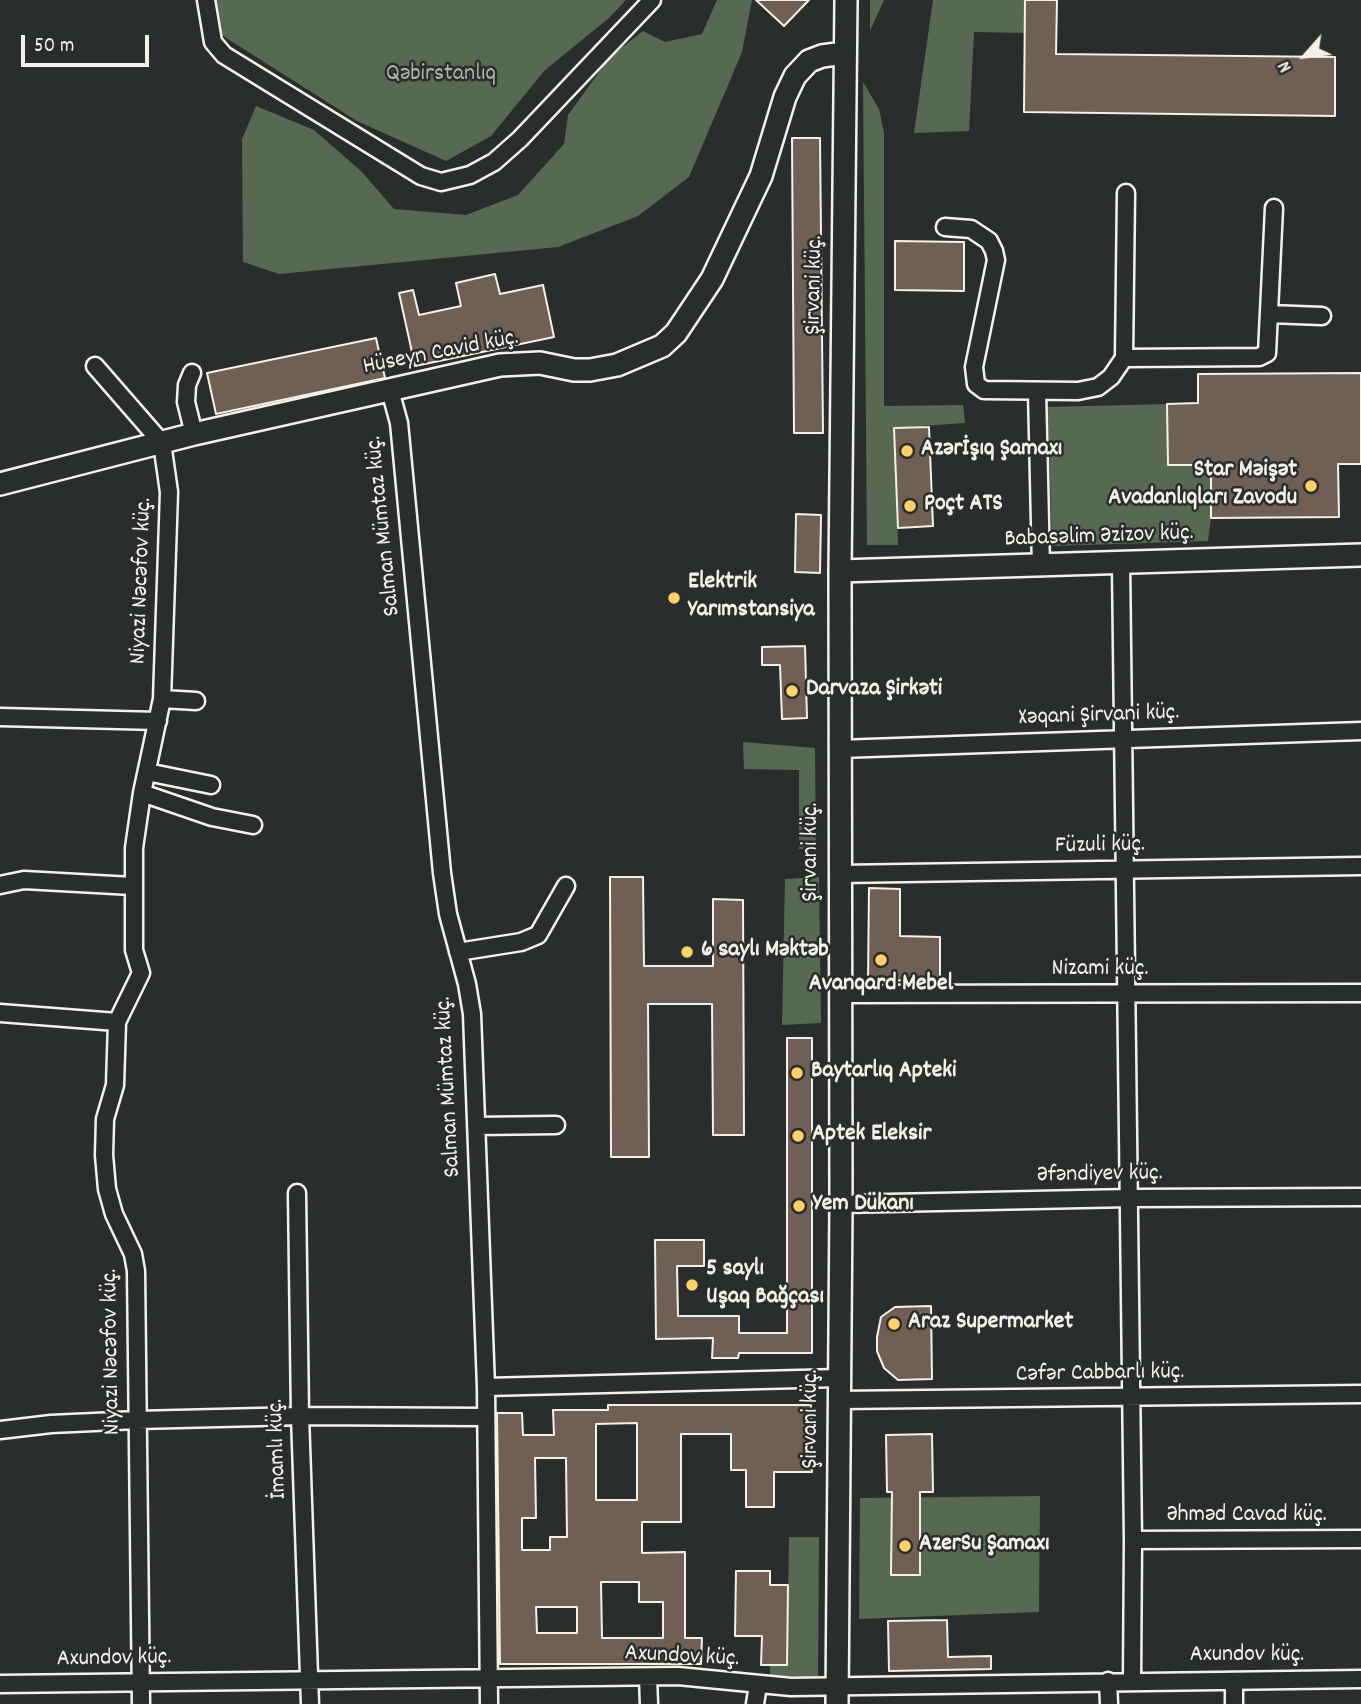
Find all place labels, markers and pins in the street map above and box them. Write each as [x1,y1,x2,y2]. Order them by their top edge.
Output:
place label: Azərİşıq Şamaxı [921,437,1062,465]
marker: Azərİşıq Şamaxı [899,443,915,459]
place label: Star Məişət Avadanlıqları Zavodu [1108,458,1297,514]
marker: Star Məişət Avadanlıqları Zavodu [1303,478,1319,494]
place label: Poçt ATS [924,492,1003,520]
marker: Poçt ATS [902,498,918,514]
place label: Elektrik Yarımstansiya [688,570,815,626]
marker: Elektrik Yarımstansiya [666,590,682,606]
place label: Darvaza Şirkəti [806,677,942,705]
marker: Darvaza Şirkəti [784,683,800,699]
place label: 6 saylı Məktəb [701,938,829,966]
marker: 6 saylı Məktəb [679,944,695,960]
marker: Avanqard Mebel [873,952,889,968]
place label: Avanqard Mebel [809,972,953,1000]
place label: Baytarlıq Apteki [811,1059,956,1087]
marker: Baytarlıq Apteki [789,1065,805,1081]
place label: Aptek Eleksir [812,1122,931,1150]
marker: Aptek Eleksir [790,1128,806,1144]
place label: Yem Dükanı [813,1192,914,1220]
marker: Yem Dükanı [791,1198,807,1214]
place label: 5 saylı Uşaq Bağçası [706,1257,824,1313]
marker: 5 saylı Uşaq Bağçası [684,1277,700,1293]
place label: Araz Supermarket [908,1310,1073,1338]
marker: Araz Supermarket [886,1316,902,1332]
place label: AzerSu Şamaxı [919,1532,1049,1560]
marker: AzerSu Şamaxı [897,1538,913,1554]

